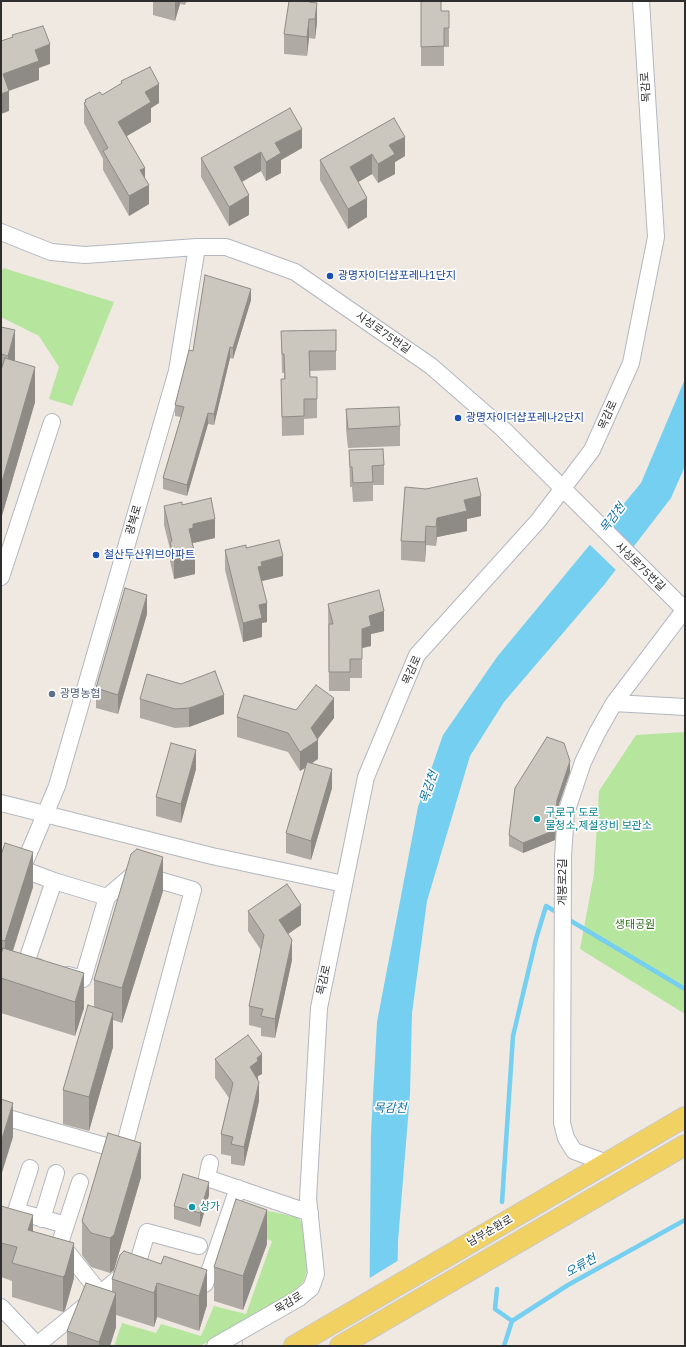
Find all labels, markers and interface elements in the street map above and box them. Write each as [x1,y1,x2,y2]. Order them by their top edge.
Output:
street label: 목감로 [638,71,654,103]
place label: 광명자이더샵포레나1단지 [338,269,456,283]
marker: 광명자이더샵포레나1단지 [325,271,335,281]
street label: 사성로75번길 [353,309,413,357]
street label: 목감로 [596,398,620,432]
place label: 광명자이더샵포레나2단지 [466,411,584,425]
marker: 광명자이더샵포레나2단지 [453,413,463,423]
water label: 목감천 [597,500,629,536]
street label: 광복로 [123,504,145,536]
street label: 사성로75번길 [612,540,668,594]
place label: 철산두산위브아파트 [104,548,195,562]
marker: 철산두산위브아파트 [91,550,101,560]
street label: 목감로 [400,653,424,687]
place label: 광명농협 [60,687,100,701]
marker: 광명농협 [47,689,57,699]
water label: 목감천 [417,769,441,805]
place label: 구로구 도로 물청소,제설장비 보관소 [545,806,652,832]
marker: 구로구 도로 물청소,제설장비 보관소 [532,814,542,824]
street label: 개봉로2길 [556,858,570,906]
park label: 생태공원 [615,918,655,932]
street label: 목감로 [314,964,334,996]
water label: 목감천 [373,1102,407,1116]
place label: 상가 [200,1200,220,1214]
marker: 상가 [187,1202,197,1212]
street label: 남부순환로 [465,1213,515,1249]
water label: 오류천 [563,1252,599,1280]
street label: 목감로 [273,1289,305,1317]

